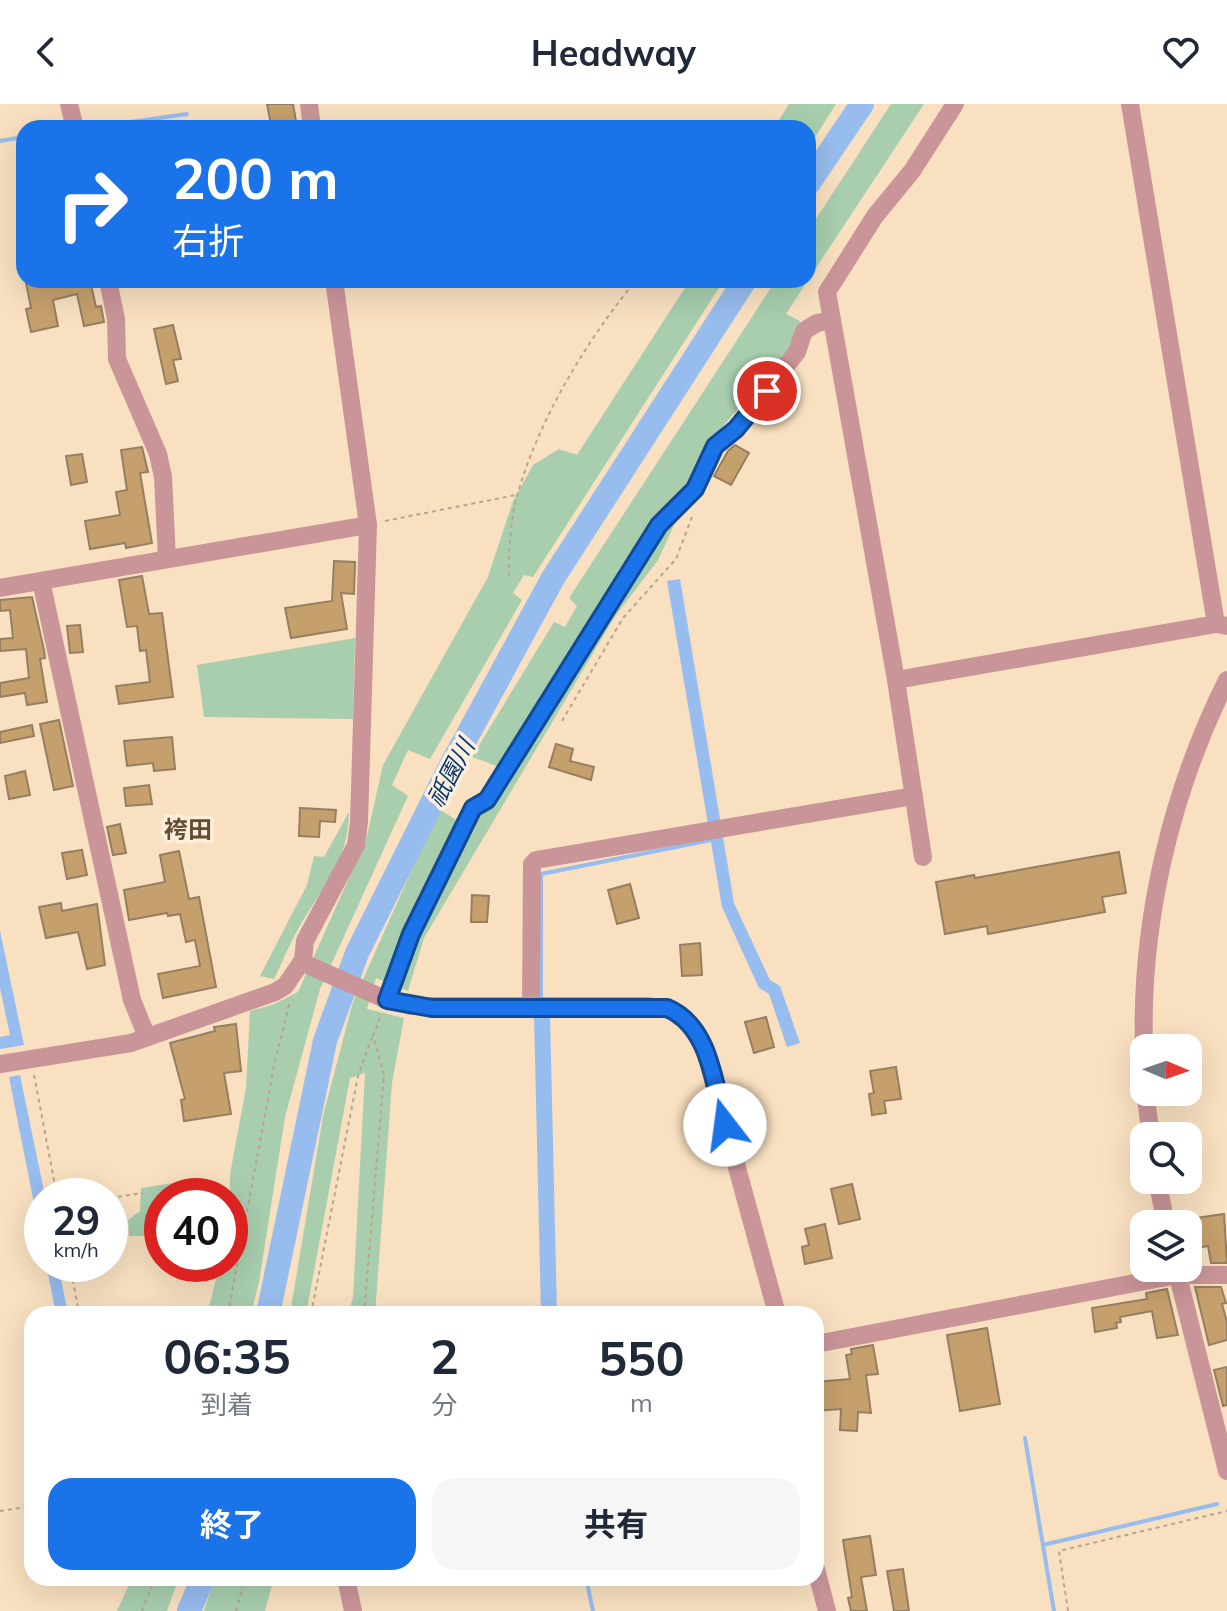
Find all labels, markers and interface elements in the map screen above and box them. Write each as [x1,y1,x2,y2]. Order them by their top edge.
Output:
icon: back [24,30,68,74]
text: Headway [531,30,696,75]
icon: heart [1159,30,1203,74]
text: 200 m [172,143,339,213]
icon: right [40,152,144,256]
text: 右折 [172,218,244,263]
pin [733,357,801,425]
icon: arrive [745,369,789,413]
water label: 祇園川 [420,731,482,811]
district label: 袴田 [164,814,212,844]
north arrow [1130,1034,1202,1106]
map controls [1130,1034,1202,1282]
position arrow [683,1083,767,1167]
button: search [1130,1122,1202,1194]
speed limit sign: 40 [144,1178,248,1282]
text: 29 [52,1195,100,1245]
button: layers [1130,1210,1202,1282]
text: km/h [53,1237,99,1262]
text: 06:35 [163,1326,291,1386]
text: 2 [430,1326,459,1386]
text: 550 [598,1328,685,1388]
text: m [630,1386,653,1419]
text: 到着 [201,1388,253,1421]
text: 分 [431,1388,457,1421]
button: 終了 [48,1478,416,1570]
button: 共有 [432,1478,800,1570]

